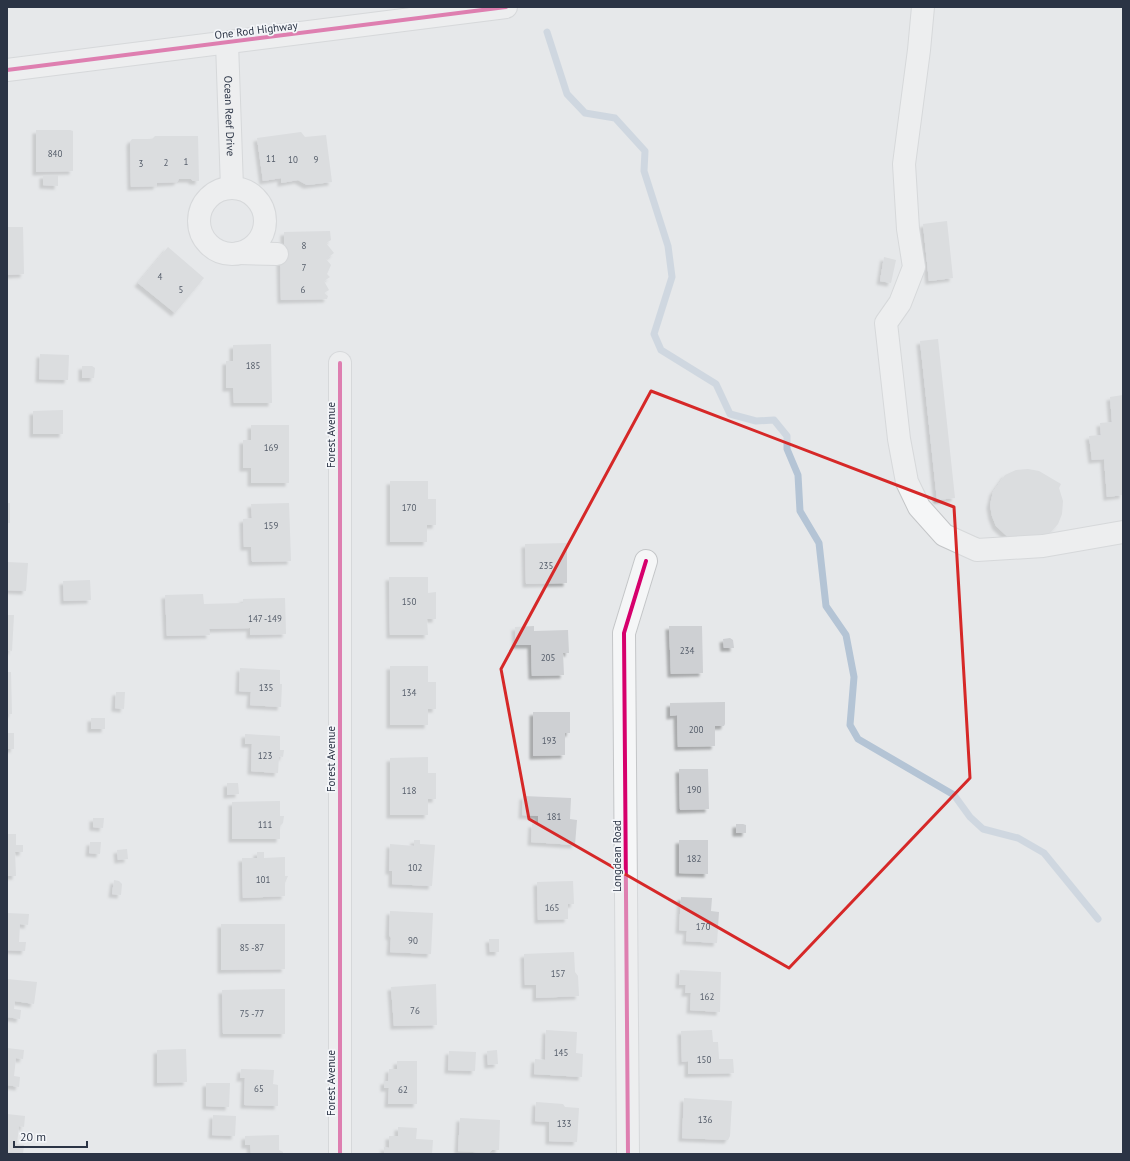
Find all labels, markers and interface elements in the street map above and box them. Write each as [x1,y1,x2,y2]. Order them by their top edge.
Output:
street label: One Rod Highway [214,18,299,42]
street label: Ocean Reef Drive [221,75,238,157]
house number: 840 [48,148,62,159]
house number: 11 [266,153,276,164]
house number: 10 [288,154,298,165]
house number: 9 [314,154,319,165]
house number: 1 [184,156,189,167]
house number: 2 [164,157,169,168]
house number: 3 [139,158,144,169]
house number: 8 [302,240,307,251]
house number: 7 [302,262,307,273]
house number: 4 [158,271,163,282]
house number: 5 [179,284,184,295]
house number: 6 [301,284,306,295]
house number: 185 [246,360,260,371]
street label: Forest Avenue [324,401,338,468]
house number: 169 [264,442,278,453]
house number: 170 [402,502,416,513]
house number: 159 [264,520,278,531]
house number: 235 [539,560,553,571]
house number: 150 [402,596,416,607]
house number: 147 -149 [248,613,282,624]
house number: 234 [680,645,694,656]
house number: 205 [541,652,555,663]
house number: 135 [259,682,273,693]
house number: 134 [402,687,416,698]
house number: 200 [689,724,703,735]
street label: Forest Avenue [324,725,338,792]
house number: 193 [542,735,556,746]
house number: 123 [258,750,272,761]
house number: 190 [687,784,701,795]
house number: 118 [402,785,416,796]
house number: 181 [547,811,561,822]
house number: 111 [258,819,272,830]
street label: Longdean Road [610,820,624,892]
house number: 182 [687,853,701,864]
house number: 102 [408,862,422,873]
house number: 101 [256,874,270,885]
house number: 165 [545,902,559,913]
house number: 170 [696,921,710,932]
house number: 90 [408,935,418,946]
house number: 85 -87 [240,942,264,953]
house number: 157 [551,968,565,979]
house number: 162 [700,991,714,1002]
house number: 76 [410,1005,420,1016]
house number: 75 -77 [240,1008,264,1019]
house number: 145 [554,1047,568,1058]
street label: Forest Avenue [324,1049,338,1116]
house number: 150 [697,1054,711,1065]
house number: 65 [254,1083,264,1094]
house number: 62 [398,1084,408,1095]
house number: 136 [698,1114,712,1125]
house number: 133 [557,1118,571,1129]
scale bar [14,1123,87,1149]
text: 20 m [20,1129,46,1144]

